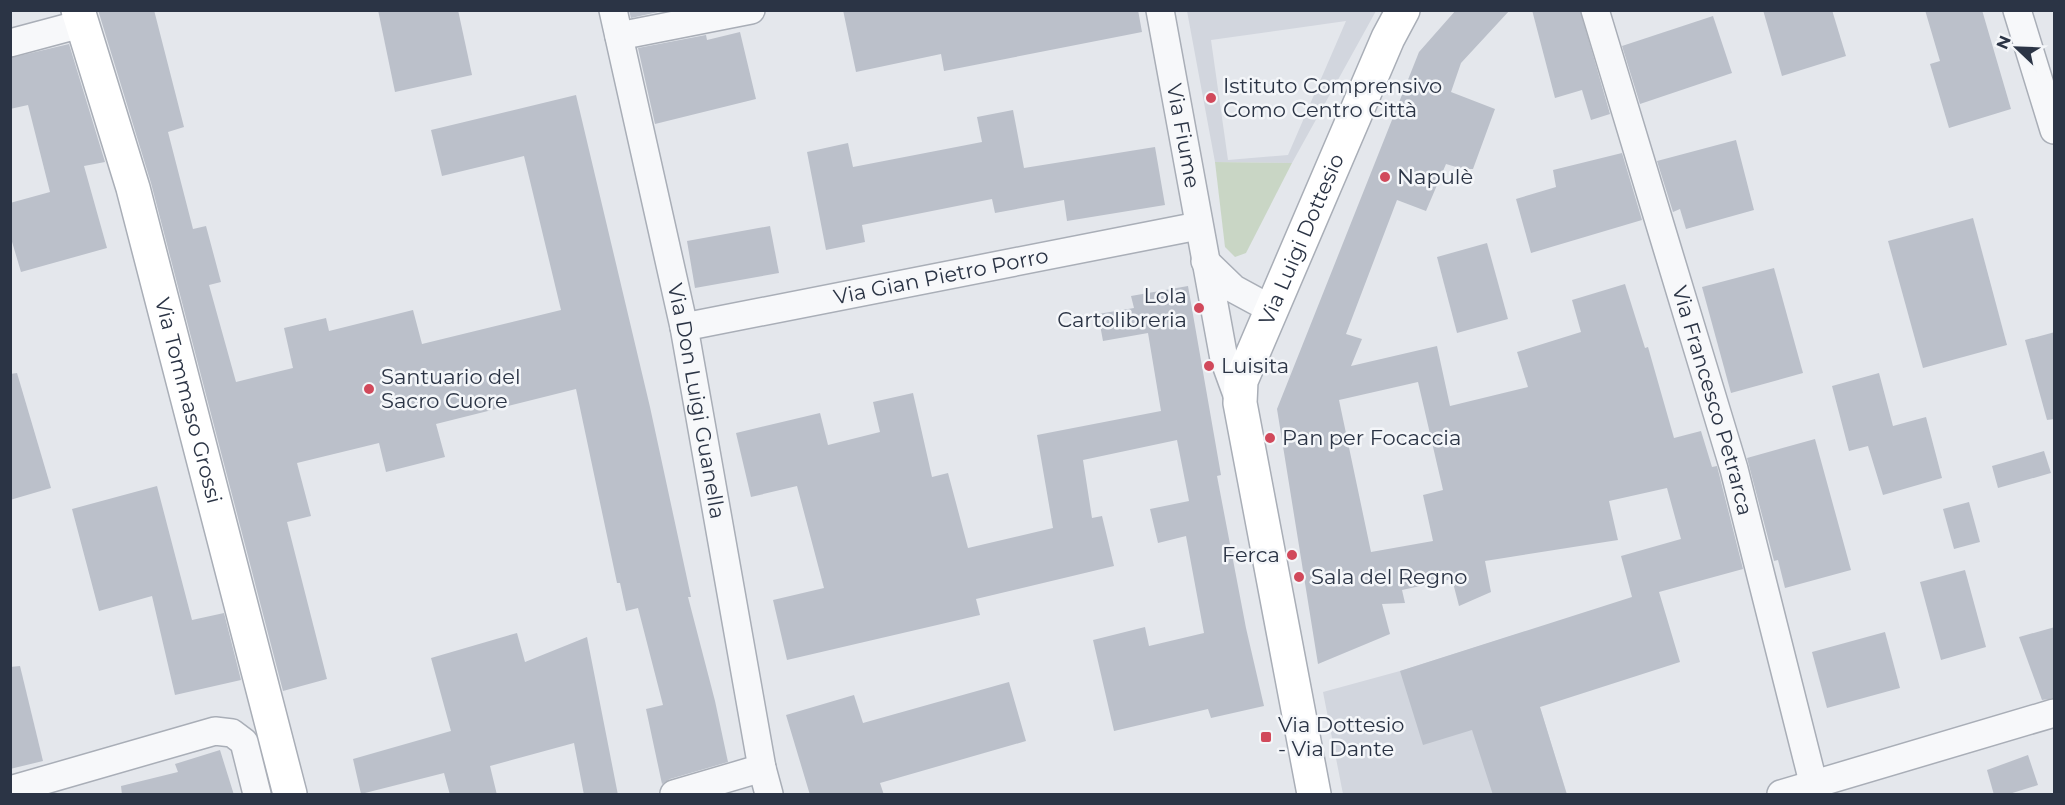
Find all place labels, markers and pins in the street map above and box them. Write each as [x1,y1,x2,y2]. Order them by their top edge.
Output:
place label: Istituto Comprensivo Como Centro Città [1223,73,1442,122]
marker: Istituto Comprensivo Como Centro Città [1204,91,1218,105]
place label: Napulè [1397,164,1473,189]
marker: Napulè [1378,170,1392,184]
place label: Lola Cartolibreria [1057,283,1187,332]
marker: Lola Cartolibreria [1192,301,1206,315]
place label: Luisita [1221,353,1289,378]
marker: Luisita [1202,359,1216,373]
place label: Santuario del Sacro Cuore [381,364,521,413]
marker: Santuario del Sacro Cuore [362,382,376,396]
place label: Pan per Focaccia [1282,425,1461,450]
marker: Pan per Focaccia [1263,431,1277,445]
place label: Ferca [1222,542,1280,567]
marker: Ferca [1285,548,1299,562]
place label: Sala del Regno [1311,564,1468,589]
marker: Sala del Regno [1292,570,1306,584]
place label: Via Dottesio - Via Dante [1278,712,1404,761]
marker: Via Dottesio - Via Dante [1259,730,1273,744]

